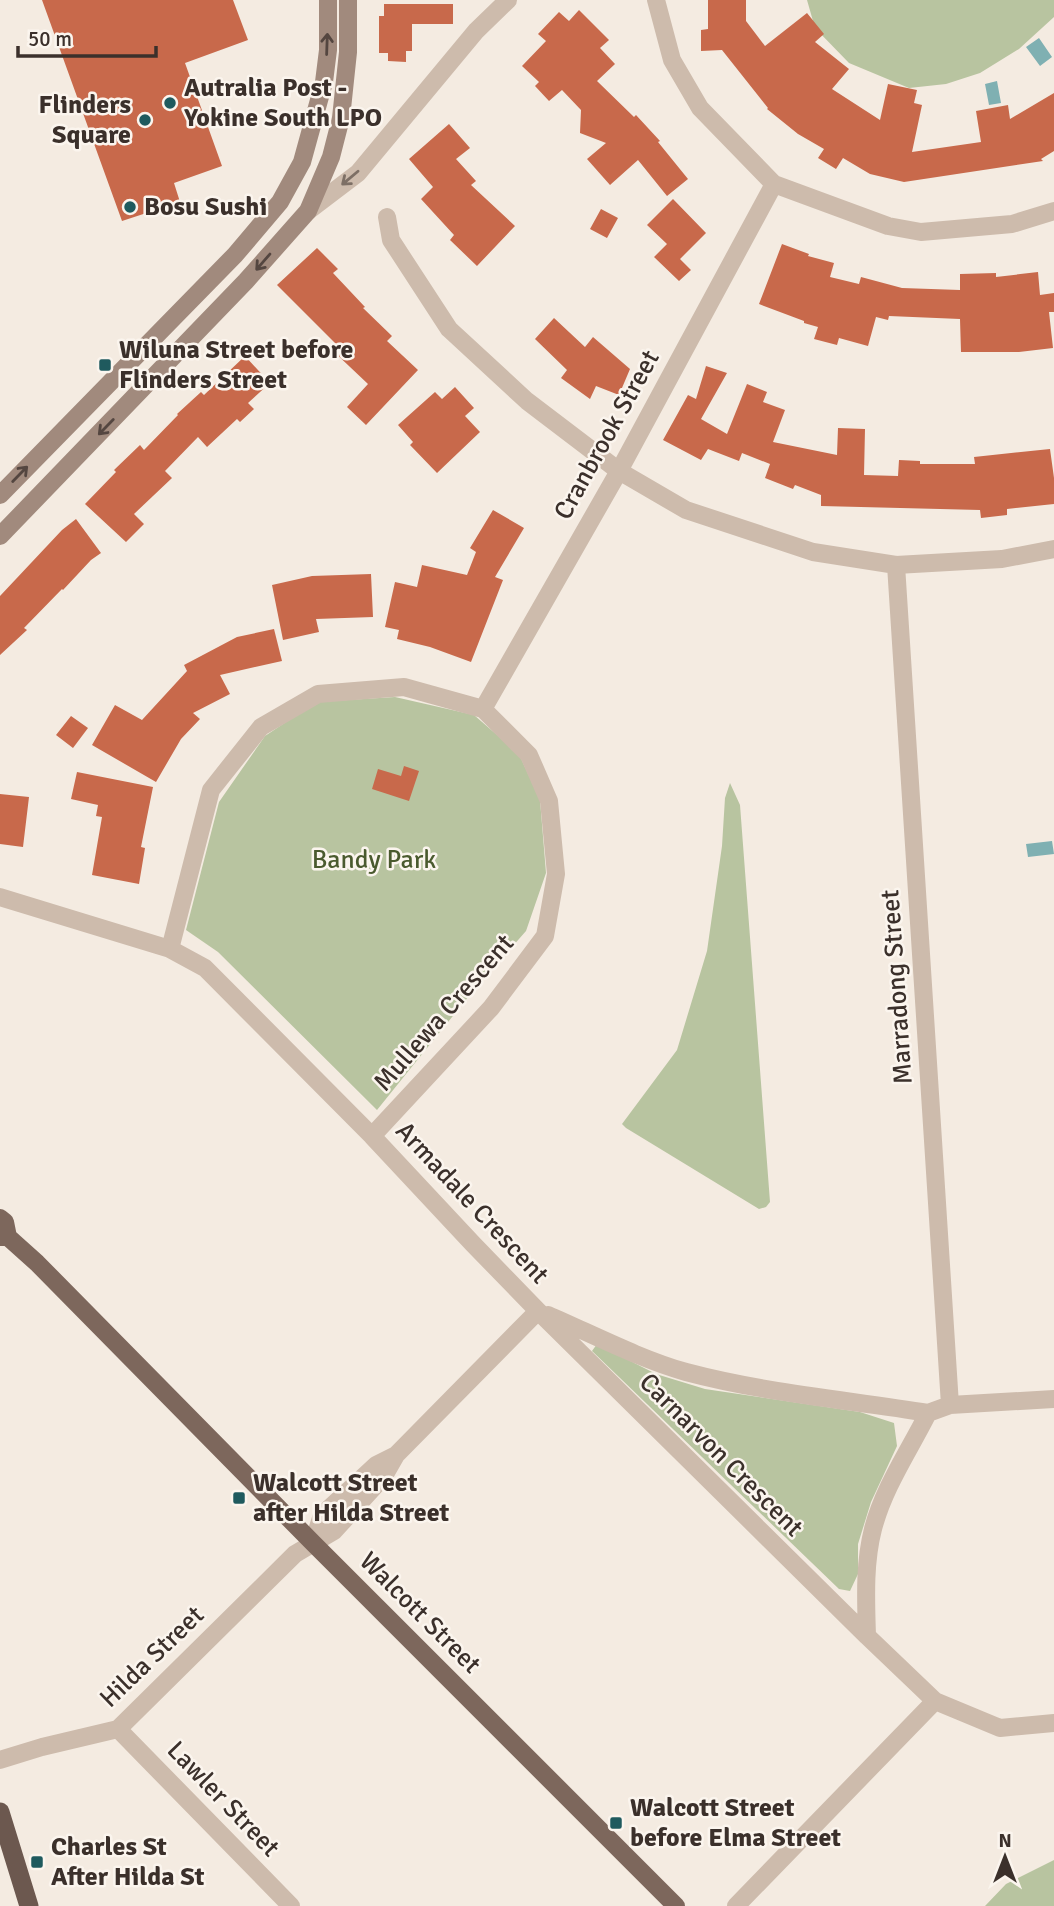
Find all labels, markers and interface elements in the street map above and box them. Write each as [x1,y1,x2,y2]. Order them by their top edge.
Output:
scale bar [18,14,156,58]
text: 50 m [28,26,72,52]
one-way arrow [321,33,334,56]
place label: Autralia Post - Yokine South LPO [183,72,382,134]
place label: Flinders Square [39,89,131,151]
marker: Autralia Post - Yokine South LPO [162,95,178,111]
marker: Flinders Square [137,112,153,128]
one-way arrow [341,171,359,186]
place label: Bosu Sushi [144,191,267,223]
marker: Bosu Sushi [122,199,138,215]
one-way arrow [255,253,271,271]
place label: Wiluna Street before Flinders Street [119,334,354,396]
street label: Cranbrook Street [547,345,667,525]
marker: Wiluna Street before Flinders Street [97,357,113,373]
one-way arrow [97,419,114,436]
one-way arrow [12,466,29,483]
park label: Bandy Park [312,844,436,876]
street label: Marradong Street [874,889,920,1085]
street label: Mullewa Crescent [367,928,521,1098]
street label: Armadale Crescent [389,1115,555,1291]
street label: Carnarvon Crescent [632,1366,810,1544]
place label: Walcott Street after Hilda Street [253,1467,450,1529]
marker: Walcott Street after Hilda Street [231,1490,247,1506]
street label: Walcott Street [353,1546,487,1680]
street label: Hilda Street [93,1599,211,1715]
street label: Lawler Street [160,1735,286,1863]
place label: Walcott Street before Elma Street [630,1792,841,1854]
marker: Walcott Street before Elma Street [608,1815,624,1831]
north arrow [970,1822,1040,1892]
text: N [998,1829,1012,1853]
place label: Charles St After Hilda St [51,1831,205,1893]
marker: Charles St After Hilda St [29,1854,45,1870]

